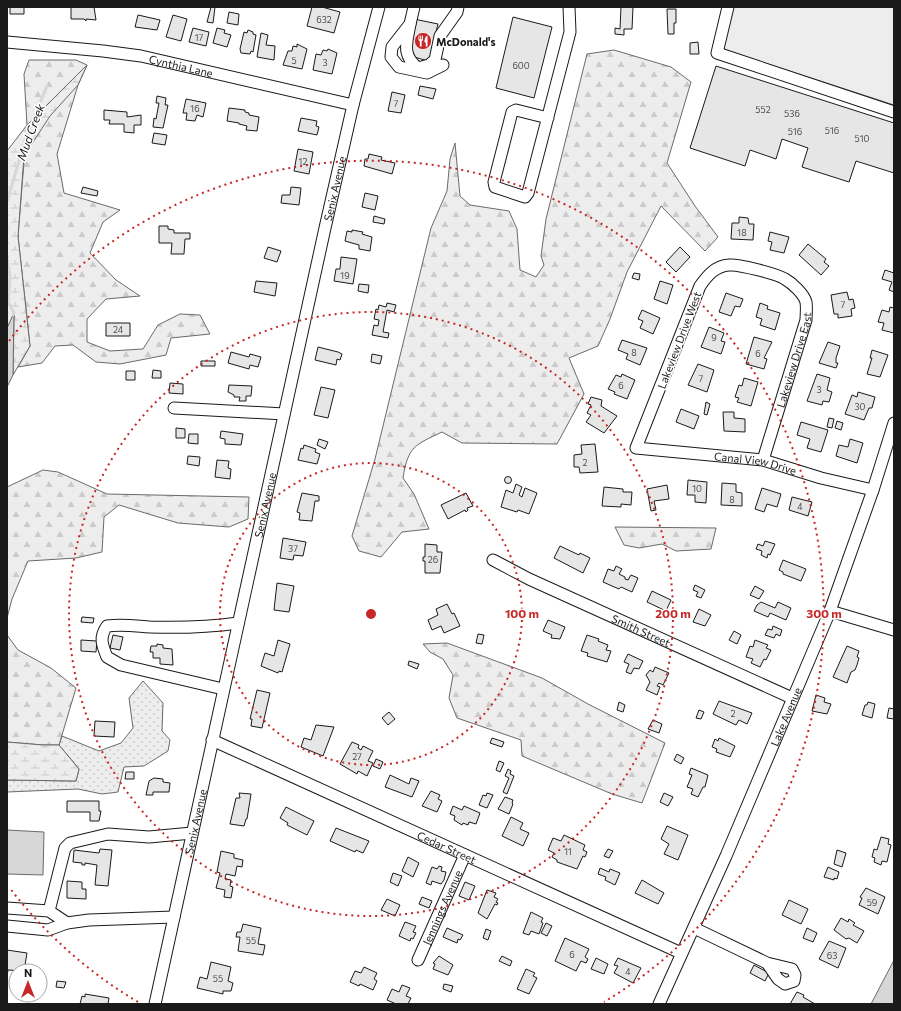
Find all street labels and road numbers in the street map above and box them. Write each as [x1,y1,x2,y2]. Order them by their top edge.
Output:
street label: Cynthia Lane [148,52,215,79]
street label: Senix Avenue [320,155,348,222]
street label: Lakeview Drive West [654,289,704,390]
street label: Lakeview Drive East [773,311,813,409]
street label: Canal View Drive [714,449,798,477]
street label: Senix Avenue [251,471,278,539]
street label: Smith Street [610,611,673,649]
street label: Lake Avenue [767,685,803,748]
street label: Senix Avenue [182,787,208,855]
street label: Cedar Street [415,828,479,866]
street label: Jennings Avenue [419,867,464,947]

